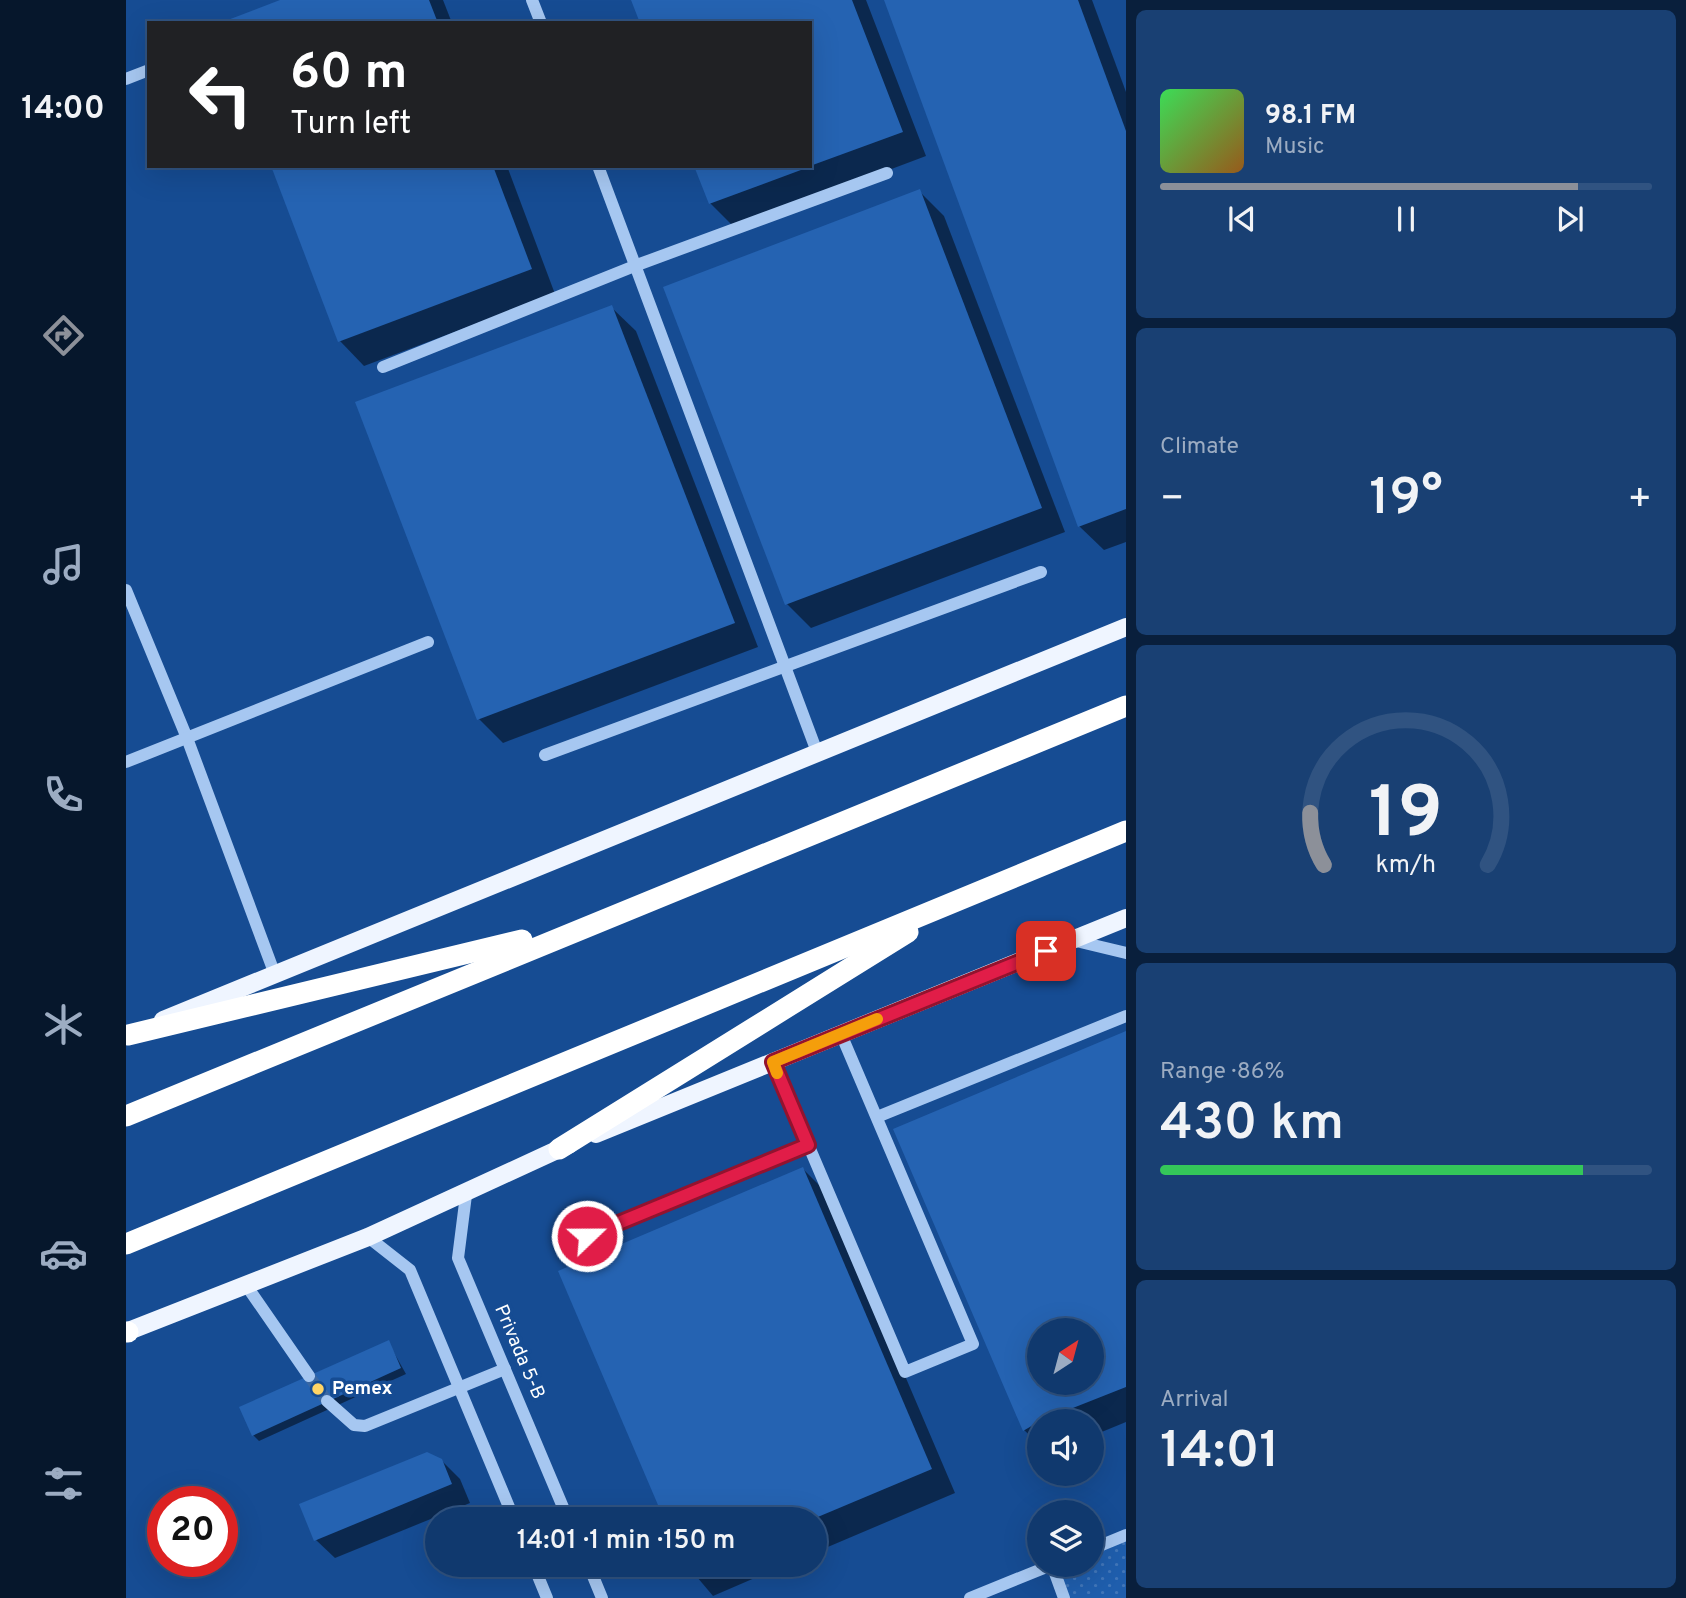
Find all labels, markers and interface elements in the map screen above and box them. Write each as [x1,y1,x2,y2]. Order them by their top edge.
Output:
text: 60 m [290,44,408,106]
icon: left [175,49,266,140]
text: 14:00 [21,90,105,130]
text: 98.1 FM [1265,100,1356,133]
text: Turn left [290,105,411,145]
text: Music [1265,133,1325,162]
icon: previous [1223,200,1261,238]
icon: pause [1387,200,1425,238]
icon: next [1551,200,1589,238]
icon: directions [39,311,88,360]
text: Climate [1160,433,1239,462]
text: 19° [1369,467,1443,533]
text: − [1160,476,1185,525]
text: + [1627,476,1652,525]
icon: music [39,540,88,589]
icon: phone [39,770,88,819]
text: 19 [1369,771,1443,863]
text: km/h [1376,850,1436,882]
pin [1016,921,1076,981]
icon: arrive [1027,932,1065,970]
icon: climate [39,1000,88,1049]
text: Range · 86% [1160,1058,1285,1087]
text: 430 km [1160,1092,1344,1158]
position arrow [550,1199,624,1273]
icon: car [39,1229,88,1278]
street label: Privada 5-B [488,1301,550,1403]
north arrow [1027,1318,1104,1395]
map controls [1027,1318,1104,1577]
place label: Pemex [332,1377,392,1401]
marker: Pemex [310,1381,326,1397]
text: Arrival [1160,1386,1229,1415]
button: sound [1027,1409,1104,1486]
text: 14:01 [1160,1420,1280,1486]
icon: filters [39,1459,88,1508]
speed limit sign: 20 [147,1486,238,1577]
button: layers [1027,1500,1104,1577]
text: 14:01 · 1 min · 150 m [517,1525,735,1558]

